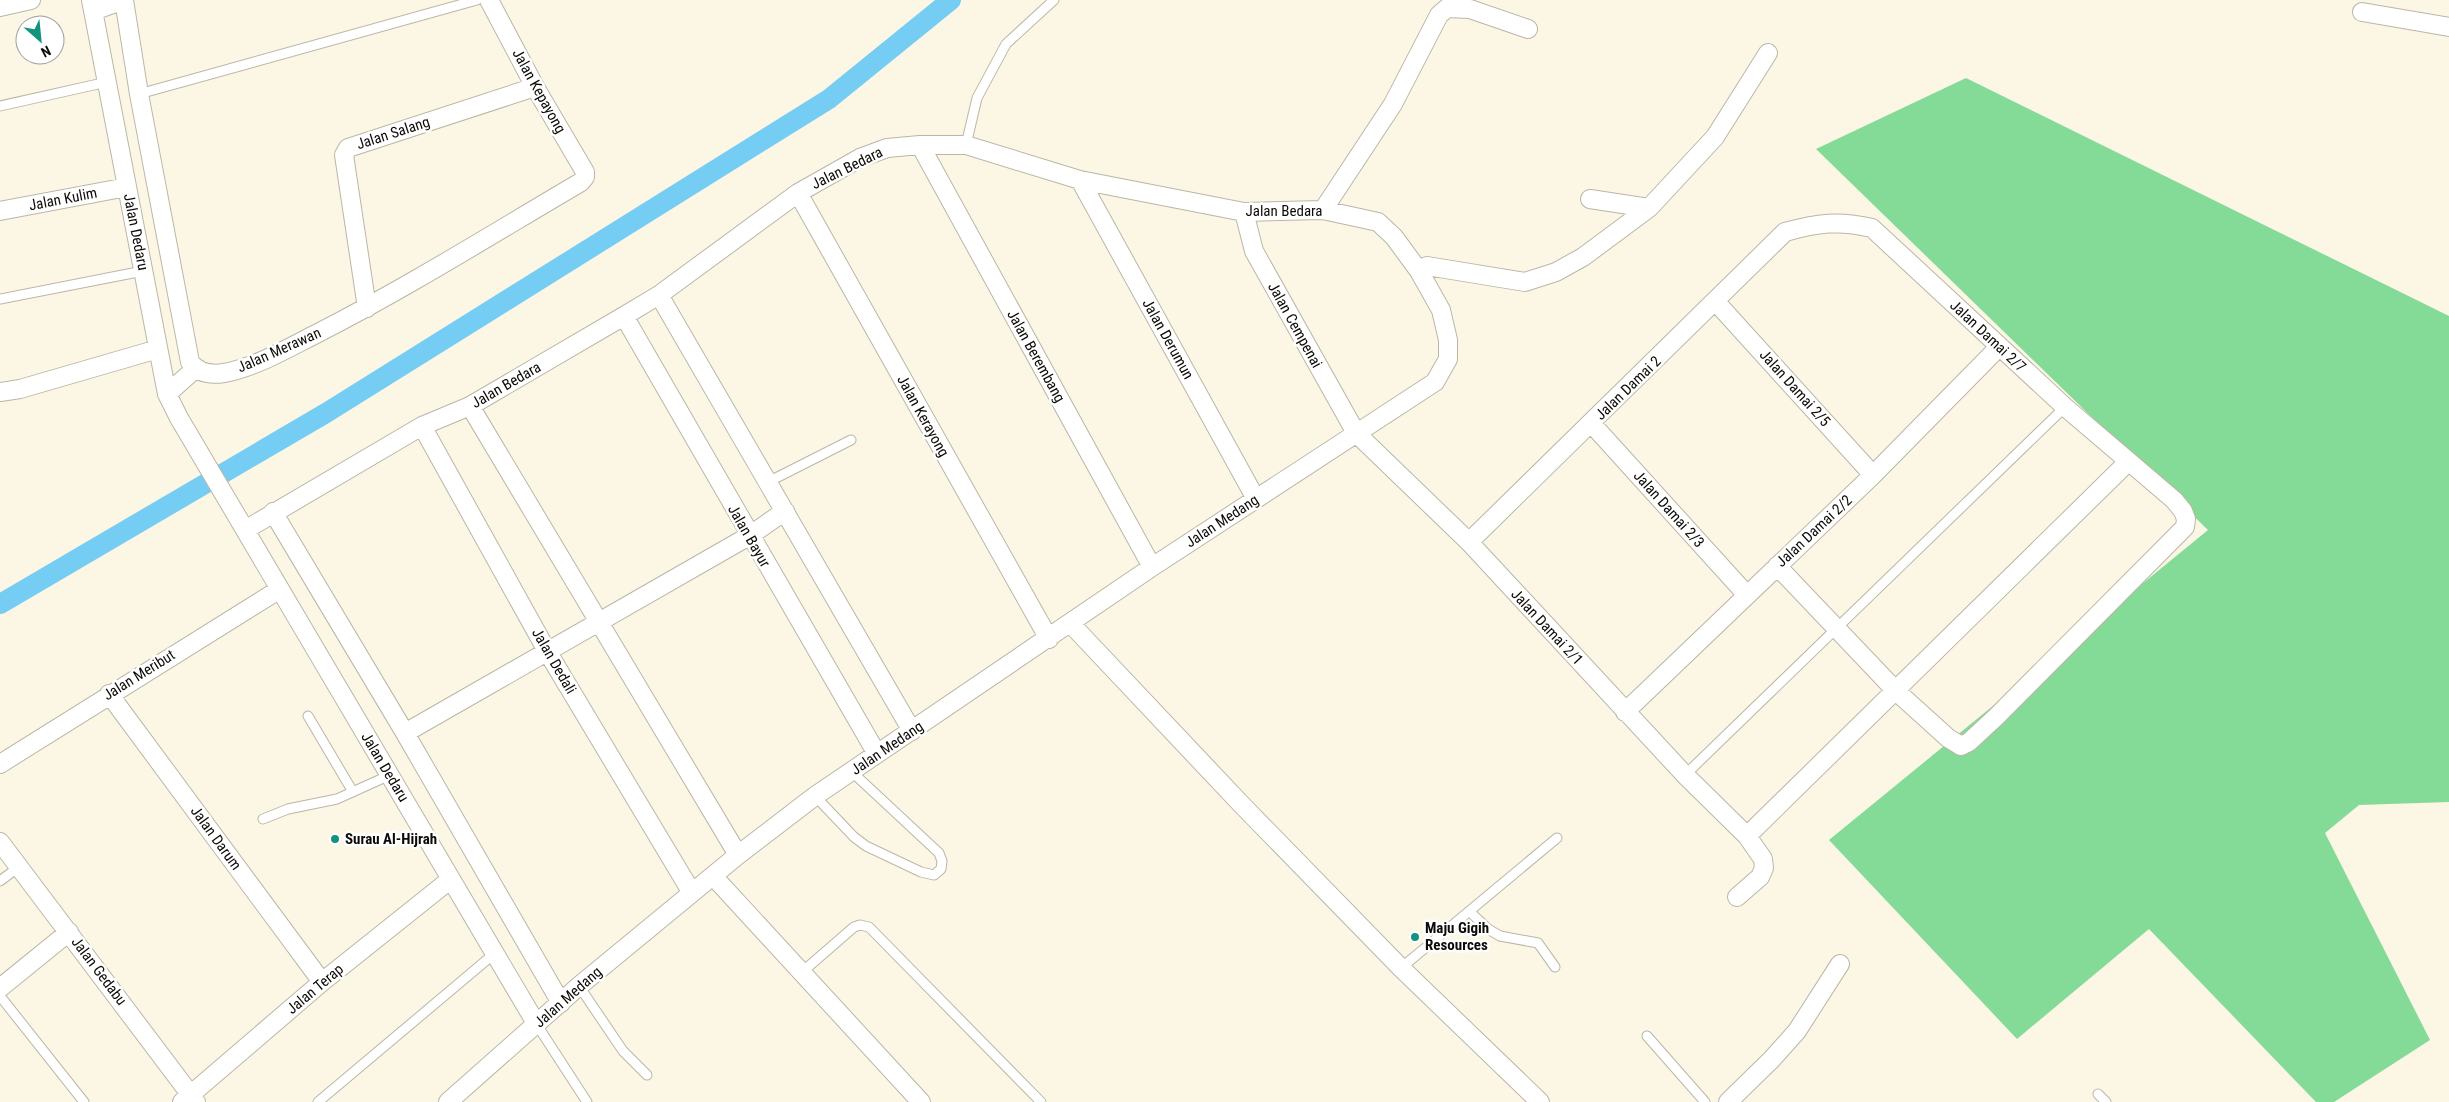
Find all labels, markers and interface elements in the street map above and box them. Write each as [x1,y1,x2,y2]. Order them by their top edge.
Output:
north arrow [15,15,65,65]
text: N [38,43,53,61]
street label: Jalan Kepayong [508,46,570,136]
street label: Jalan Salang [354,113,432,153]
street label: Jalan Bedara [808,143,886,193]
street label: Jalan Kulim [27,184,99,214]
street label: Jalan Dedaru [120,192,152,272]
street label: Jalan Bedara [1245,202,1323,220]
street label: Jalan Cempenai [1264,279,1326,371]
street label: Jalan Derumun [1139,296,1197,382]
street label: Jalan Damai 2/7 [1946,296,2030,376]
street label: Jalan Berembang [1003,307,1069,405]
street label: Jalan Merawan [234,324,324,376]
street label: Jalan Damai 2/5 [1756,346,1834,430]
street label: Jalan Damai 2 [1591,352,1665,424]
street label: Jalan Bedara [468,358,544,412]
street label: Jalan Kerayong [893,372,953,460]
street label: Jalan Damai 2/3 [1630,467,1708,551]
street label: Jalan Medang [1182,491,1262,551]
street label: Jalan Damai 2/2 [1772,491,1856,571]
street label: Jalan Bayur [724,502,774,571]
street label: Jalan Damai 2/1 [1507,585,1587,669]
street label: Jalan Dedali [528,625,580,697]
street label: Jalan Meribut [100,646,178,704]
street label: Jalan Medang [847,717,927,779]
street label: Jalan Dedaru [357,729,413,805]
street label: Jalan Darum [187,803,245,873]
place label: Surau Al-Hijrah [345,830,437,848]
marker: Surau Al-Hijrah [329,833,341,845]
place label: Maju Gigih Resources [1425,919,1489,954]
marker: Maju Gigih Resources [1409,931,1421,943]
street label: Jalan Gedabu [67,933,131,1009]
street label: Jalan Terap [283,960,347,1018]
street label: Jalan Medang [531,963,605,1031]

